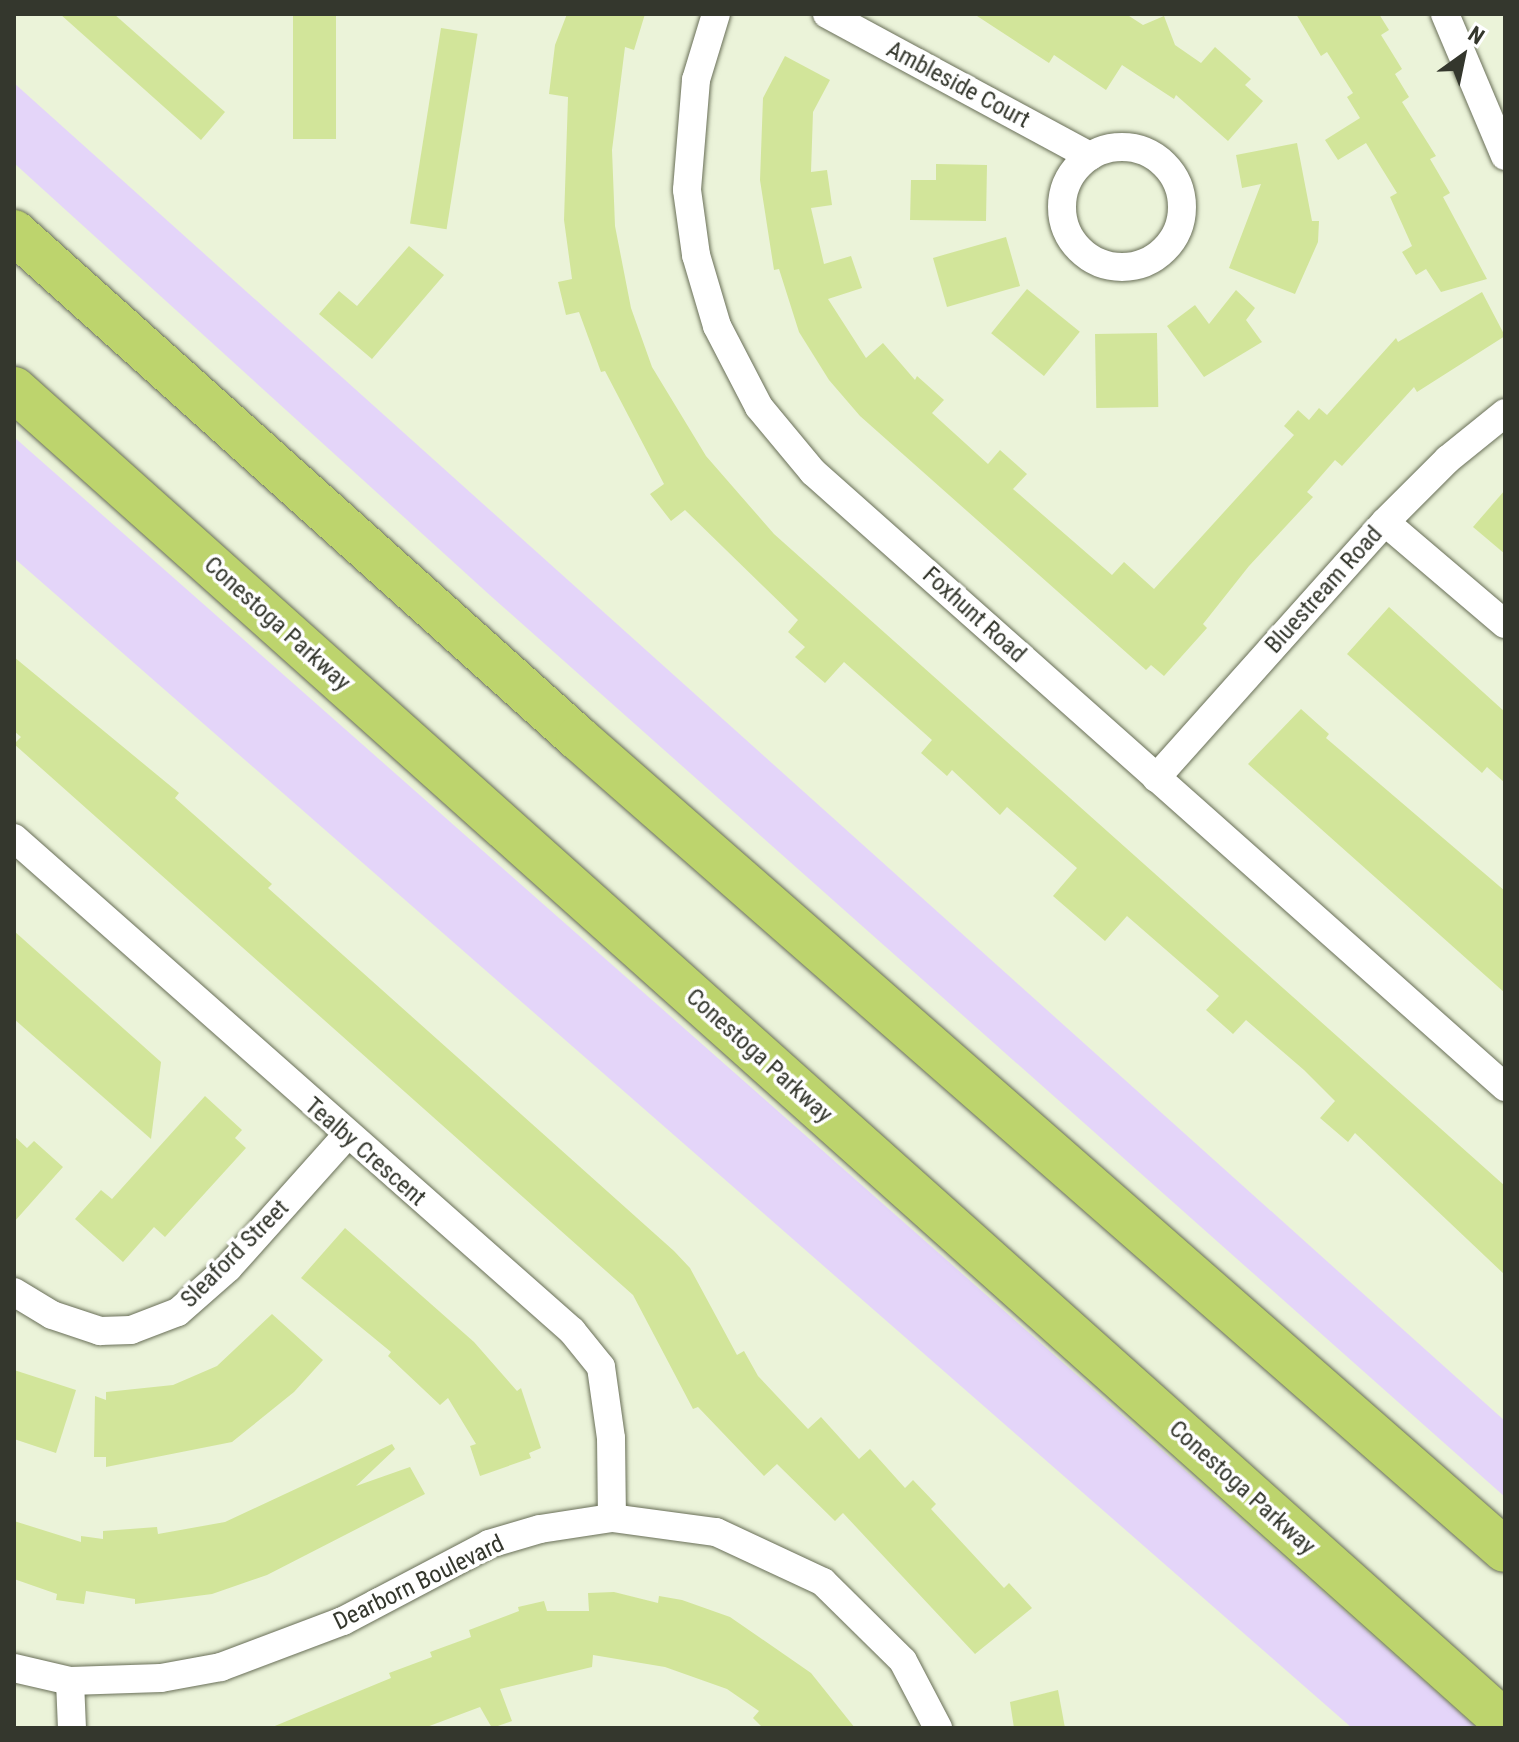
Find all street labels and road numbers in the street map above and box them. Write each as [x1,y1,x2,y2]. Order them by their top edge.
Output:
street label: Ambleside Court [882,35,1034,135]
street label: Bluestream Road [1259,521,1389,659]
street label: Conestoga Parkway [198,551,356,697]
street label: Foxhunt Road [916,561,1032,669]
street label: Conestoga Parkway [680,983,838,1129]
street label: Tealby Crescent [299,1092,431,1212]
street label: Sleaford Street [175,1194,295,1314]
street label: Conestoga Parkway [1163,1415,1321,1561]
street label: Dearborn Boulevard [329,1529,509,1637]

